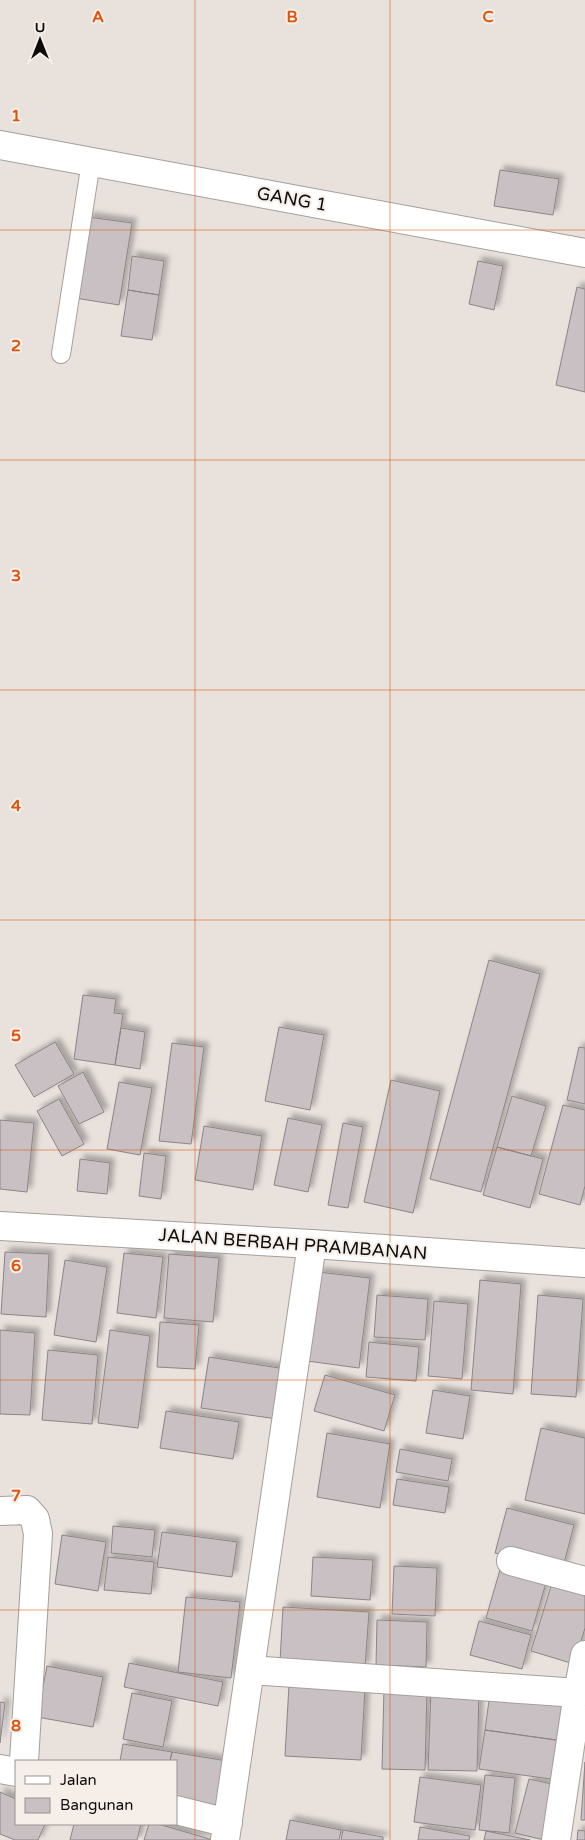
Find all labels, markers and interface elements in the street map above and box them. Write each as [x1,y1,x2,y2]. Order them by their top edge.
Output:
text: A [92,7,104,27]
text: B [286,7,298,27]
text: C [482,7,494,27]
north arrow [15,15,65,65]
text: U [35,19,45,36]
text: 1 [11,106,21,126]
street label: GANG 1 [255,182,329,216]
text: 2 [11,336,21,356]
text: 3 [11,566,21,586]
text: 4 [11,796,21,816]
text: 5 [11,1026,21,1046]
street label: JALAN BERBAH PRAMBANAN [158,1224,428,1264]
text: 6 [11,1256,21,1276]
text: 7 [11,1486,21,1506]
text: 8 [11,1716,21,1736]
legend [15,1760,178,1825]
text: Jalan [60,1771,97,1789]
text: Bangunan [60,1796,133,1814]

